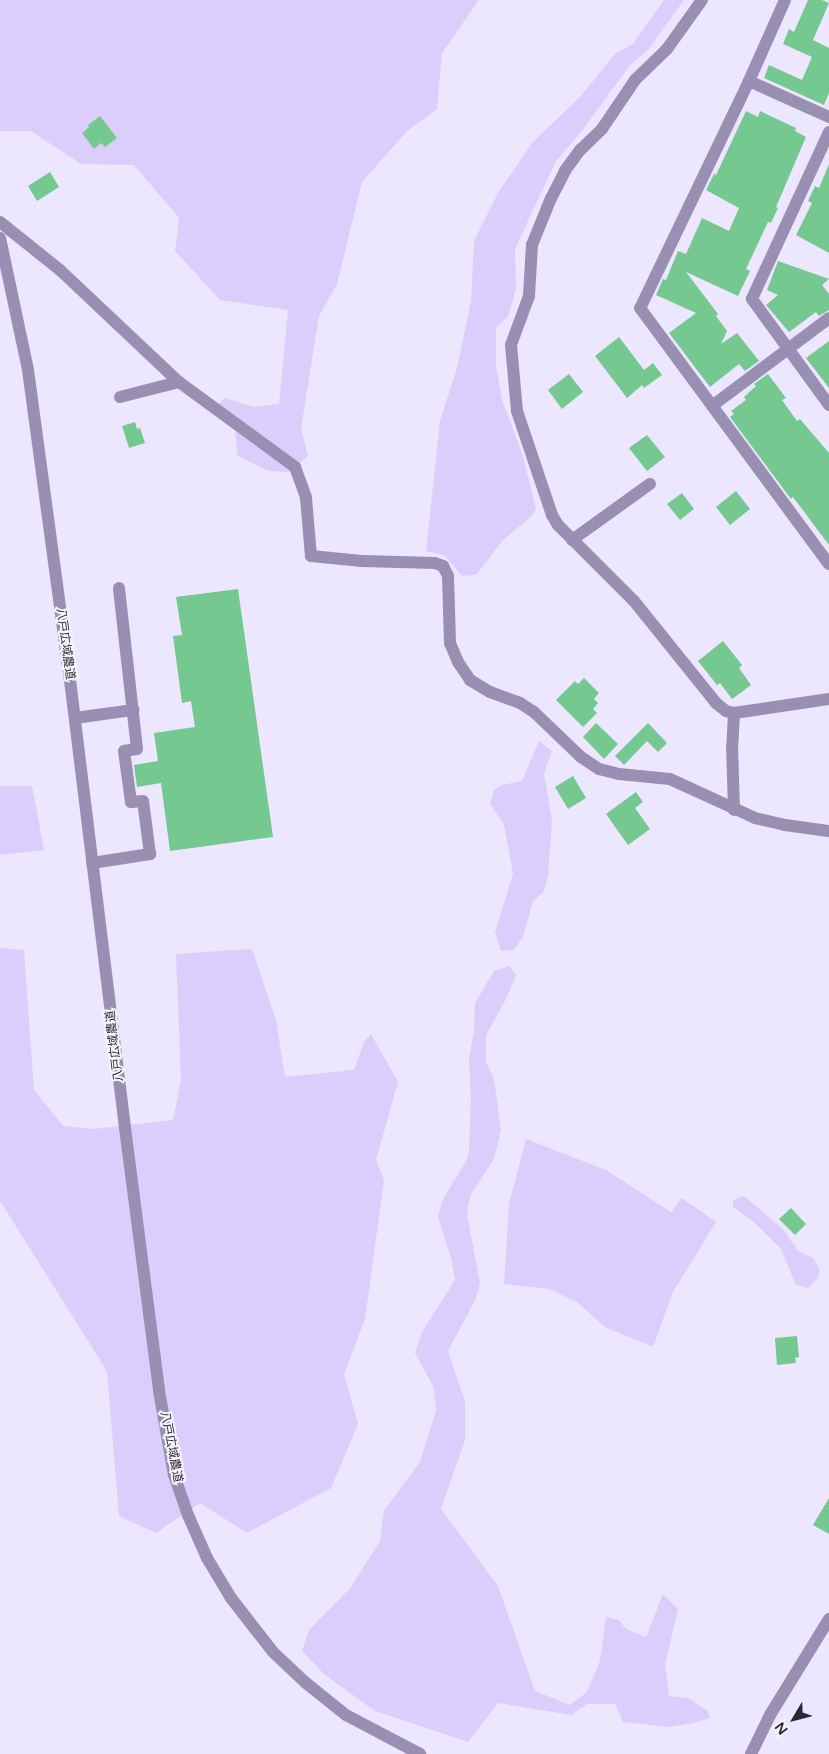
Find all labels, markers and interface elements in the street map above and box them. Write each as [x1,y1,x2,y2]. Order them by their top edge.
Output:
street label: 八戸広域農道 [53,607,77,681]
street label: 八戸広域農道 [103,1009,127,1083]
street label: 八戸広域農道 [157,1410,185,1484]
north arrow [769,1694,819,1744]
text: N [771,1719,792,1738]

